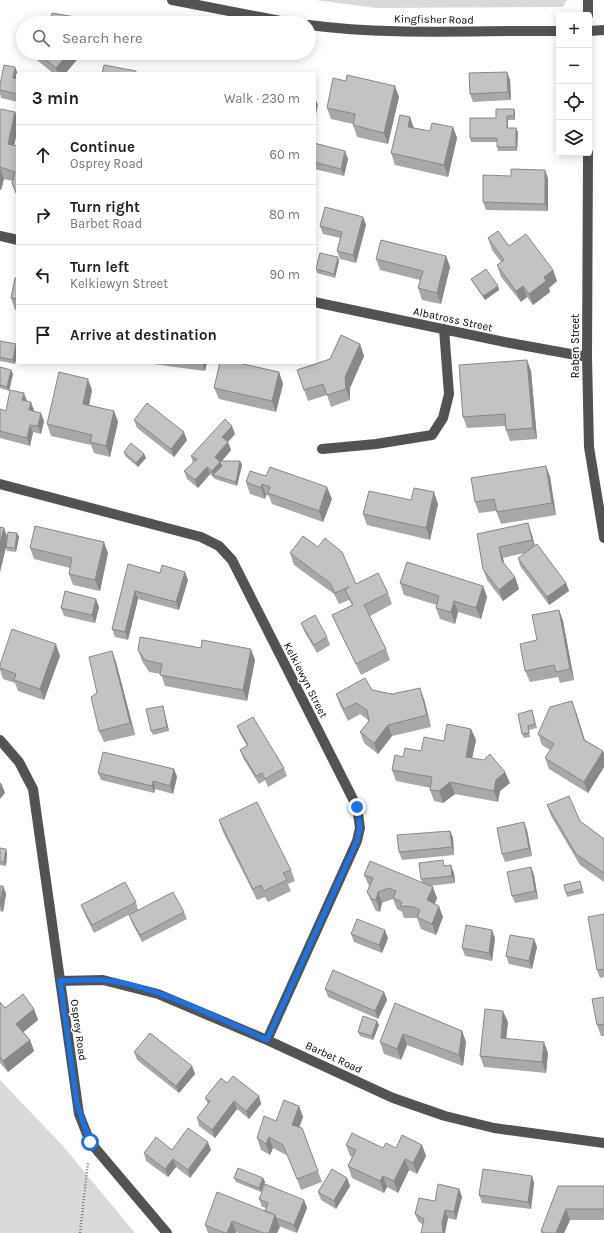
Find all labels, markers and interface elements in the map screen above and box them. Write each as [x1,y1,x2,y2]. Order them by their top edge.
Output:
street label: Kingfisher Road [394,12,474,27]
map controls [556,12,592,156]
button: + [556,12,592,48]
search box [16,16,316,60]
icon: search [30,27,52,49]
text: Search here [62,29,143,47]
button: − [556,48,592,84]
button: locate [556,84,592,120]
text: 3 min [32,88,79,108]
text: Walk · 230 m [224,91,300,106]
button: layers [556,120,592,156]
text: Continue [70,138,135,156]
icon: ahead [32,144,54,166]
text: 60 m [270,147,300,162]
text: Osprey Road [70,156,143,171]
text: Turn right [70,198,140,216]
icon: right [32,204,54,226]
text: 80 m [269,207,300,222]
text: Barbet Road [70,216,142,231]
text: Turn left [70,258,129,276]
icon: left [32,264,54,286]
text: 90 m [269,267,300,282]
text: Kelkiewyn Street [70,276,168,291]
street label: Albatross Street [412,305,494,334]
street label: Raben Street [569,314,582,378]
icon: arrive [32,324,54,346]
text: Arrive at destination [70,326,217,344]
street label: Kelkiewyn Street [281,640,330,720]
route end [348,798,366,816]
street label: Osprey Road [68,998,89,1062]
street label: Barbet Road [303,1039,364,1076]
route start [81,1133,99,1151]

